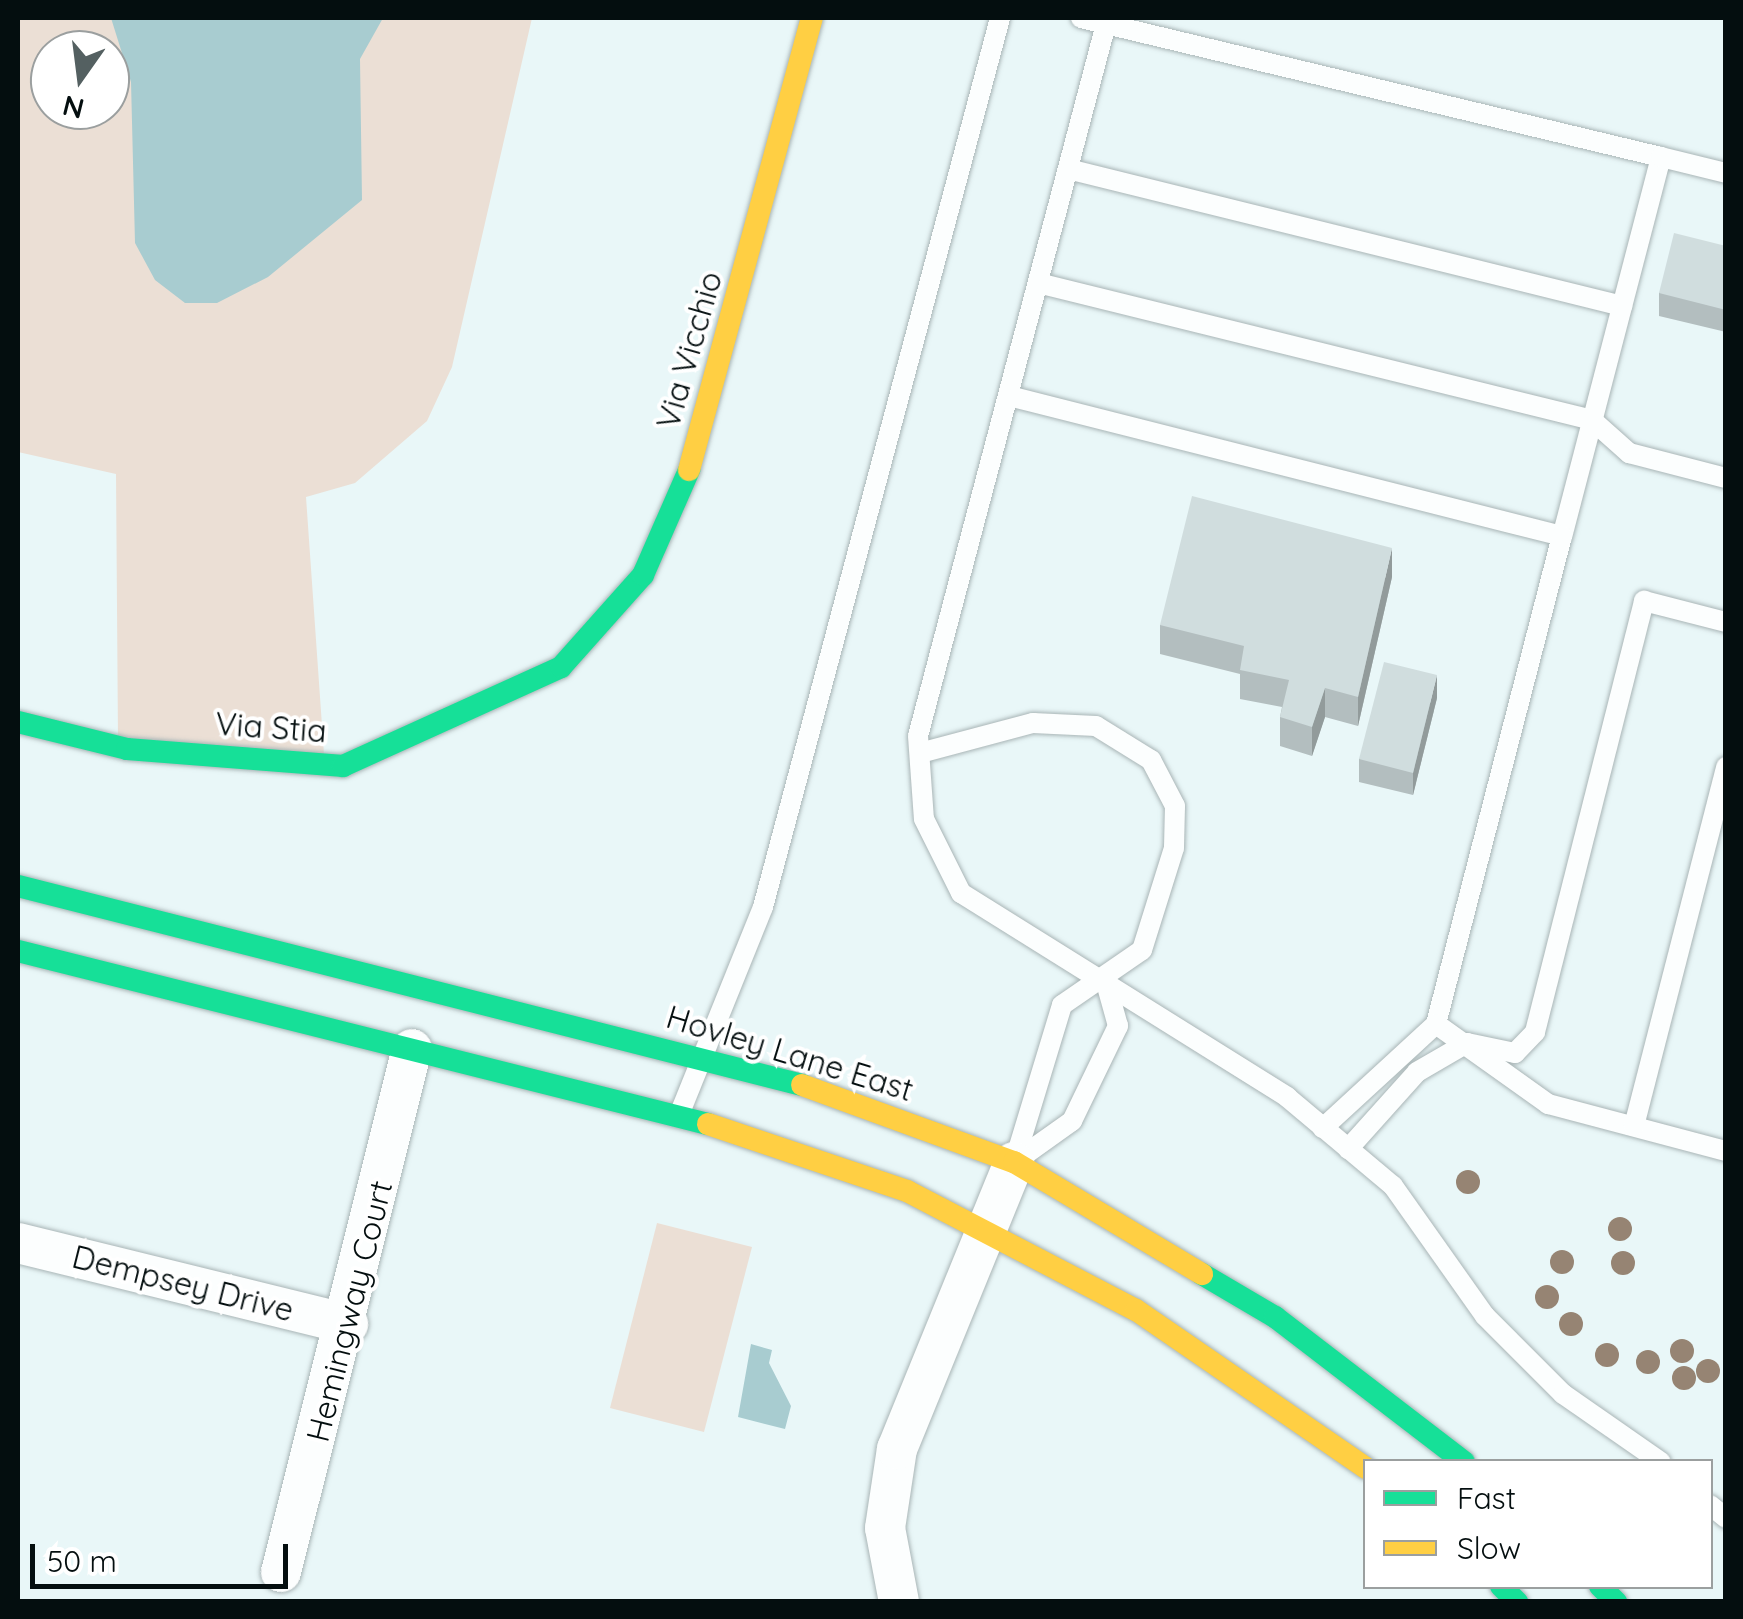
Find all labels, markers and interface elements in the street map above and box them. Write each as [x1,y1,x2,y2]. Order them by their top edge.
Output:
north arrow [30,30,130,130]
text: N [59,88,87,127]
street label: Via Vicchio [648,267,730,433]
street label: Via Stia [214,704,328,750]
street label: Hovley Lane East [662,997,918,1109]
street label: Hemingway Court [298,1176,400,1446]
street label: Dempsey Drive [68,1237,298,1329]
legend [1363,1459,1713,1589]
text: Fast [1457,1479,1516,1517]
scale bar [35,1524,292,1586]
text: Slow [1457,1529,1521,1567]
text: 50 m [47,1542,117,1580]

